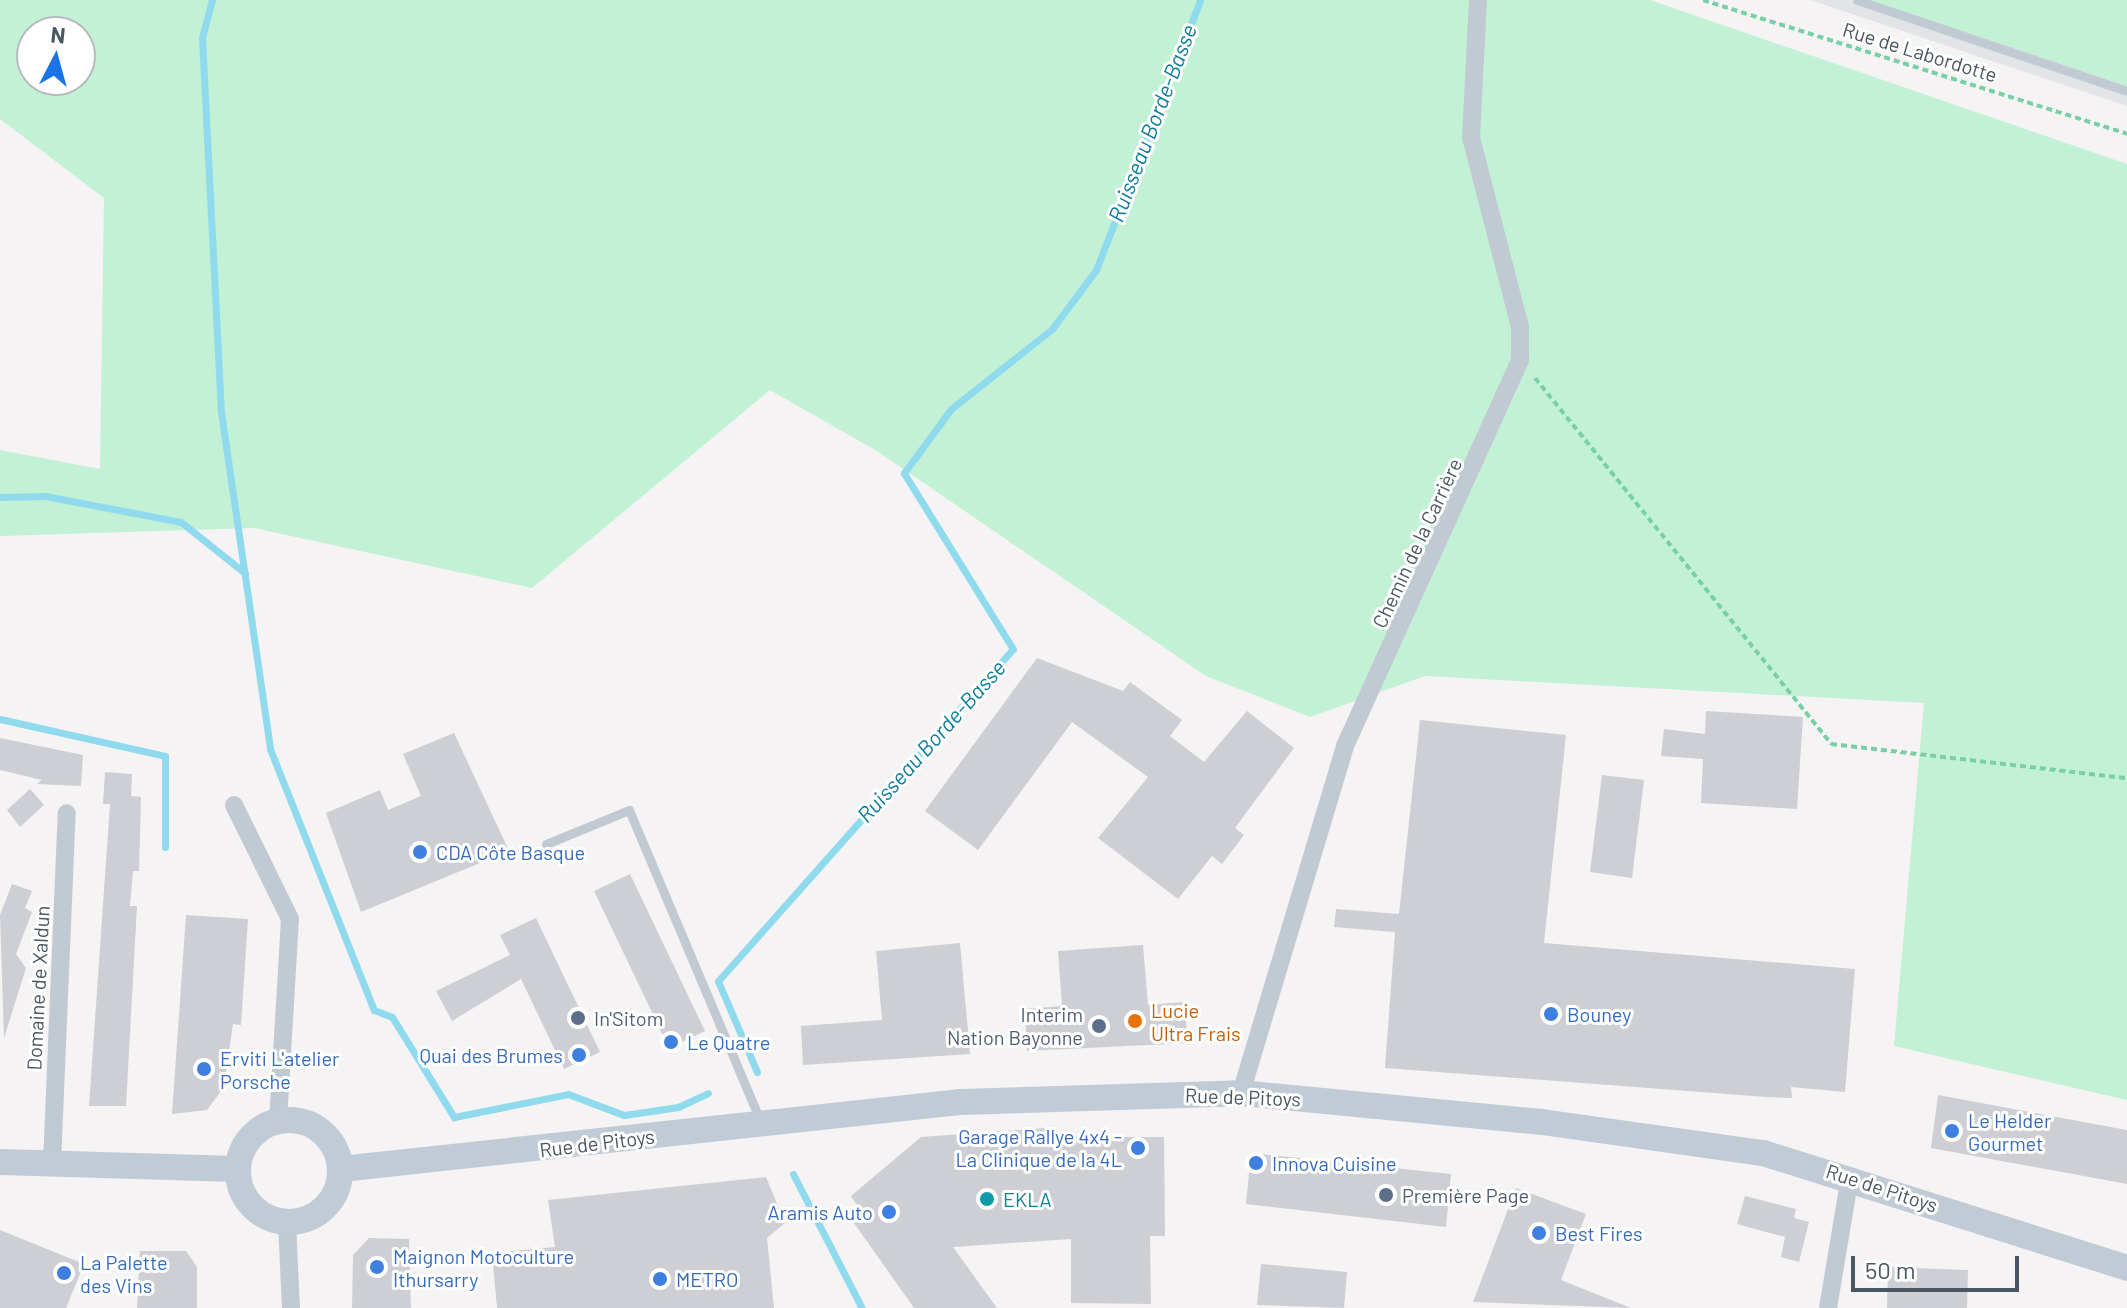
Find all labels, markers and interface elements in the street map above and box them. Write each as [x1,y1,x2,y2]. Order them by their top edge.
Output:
north arrow [16,16,96,96]
street label: Rue de Labordotte [1840,17,2000,87]
text: N [50,20,67,48]
water label: Ruisseau Borde-Basse [1102,21,1202,225]
street label: Chemin de la Carrière [1367,454,1467,632]
water label: Ruisseau Borde-Basse [851,654,1011,828]
place label: CDA Côte Basque [436,840,585,864]
marker: CDA Côte Basque [411,843,429,861]
street label: Domaine de Xaldun [22,905,54,1071]
place label: Lucie Ultra Frais [1151,998,1241,1045]
place label: Interim Nation Bayonne [947,1002,1083,1049]
place label: Bouney [1567,1002,1631,1026]
marker: Bouney [1542,1005,1560,1023]
place label: In'Sitom [594,1006,663,1030]
marker: In'Sitom [569,1009,587,1027]
marker: Lucie Ultra Frais [1126,1012,1144,1030]
marker: Interim Nation Bayonne [1090,1017,1108,1035]
place label: Le Quatre [687,1030,771,1054]
marker: Le Quatre [662,1033,680,1051]
place label: Quai des Brumes [419,1043,563,1067]
place label: Erviti L'atelier Porsche [220,1046,339,1093]
marker: Quai des Brumes [570,1046,588,1064]
marker: Erviti L'atelier Porsche [195,1060,213,1078]
street label: Rue de Pitoys [1185,1083,1301,1111]
place label: Le Helder Gourmet [1968,1108,2051,1155]
marker: Le Helder Gourmet [1943,1122,1961,1140]
street label: Rue de Pitoys [538,1124,656,1162]
place label: Garage Rallye 4x4 - La Clinique de la 4L [956,1124,1122,1171]
marker: Garage Rallye 4x4 - La Clinique de la 4L [1129,1139,1147,1157]
place label: Innova Cuisine [1272,1151,1397,1175]
marker: Innova Cuisine [1247,1154,1265,1172]
street label: Rue de Pitoys [1823,1159,1941,1217]
place label: Première Page [1402,1183,1529,1207]
marker: Première Page [1377,1186,1395,1204]
place label: EKLA [1003,1187,1052,1211]
marker: EKLA [978,1190,996,1208]
place label: Aramis Auto [767,1200,873,1224]
marker: Aramis Auto [880,1203,898,1221]
place label: Best Fires [1555,1221,1643,1245]
marker: Best Fires [1530,1224,1548,1242]
scale bar [1855,1240,2023,1290]
place label: Maignon Motoculture Ithursarry [393,1244,574,1291]
place label: La Palette des Vins [80,1250,168,1297]
text: 50 m [1865,1255,1916,1284]
marker: Maignon Motoculture Ithursarry [368,1258,386,1276]
marker: La Palette des Vins [55,1264,73,1282]
place label: METRO [676,1267,738,1291]
marker: METRO [651,1270,669,1288]

